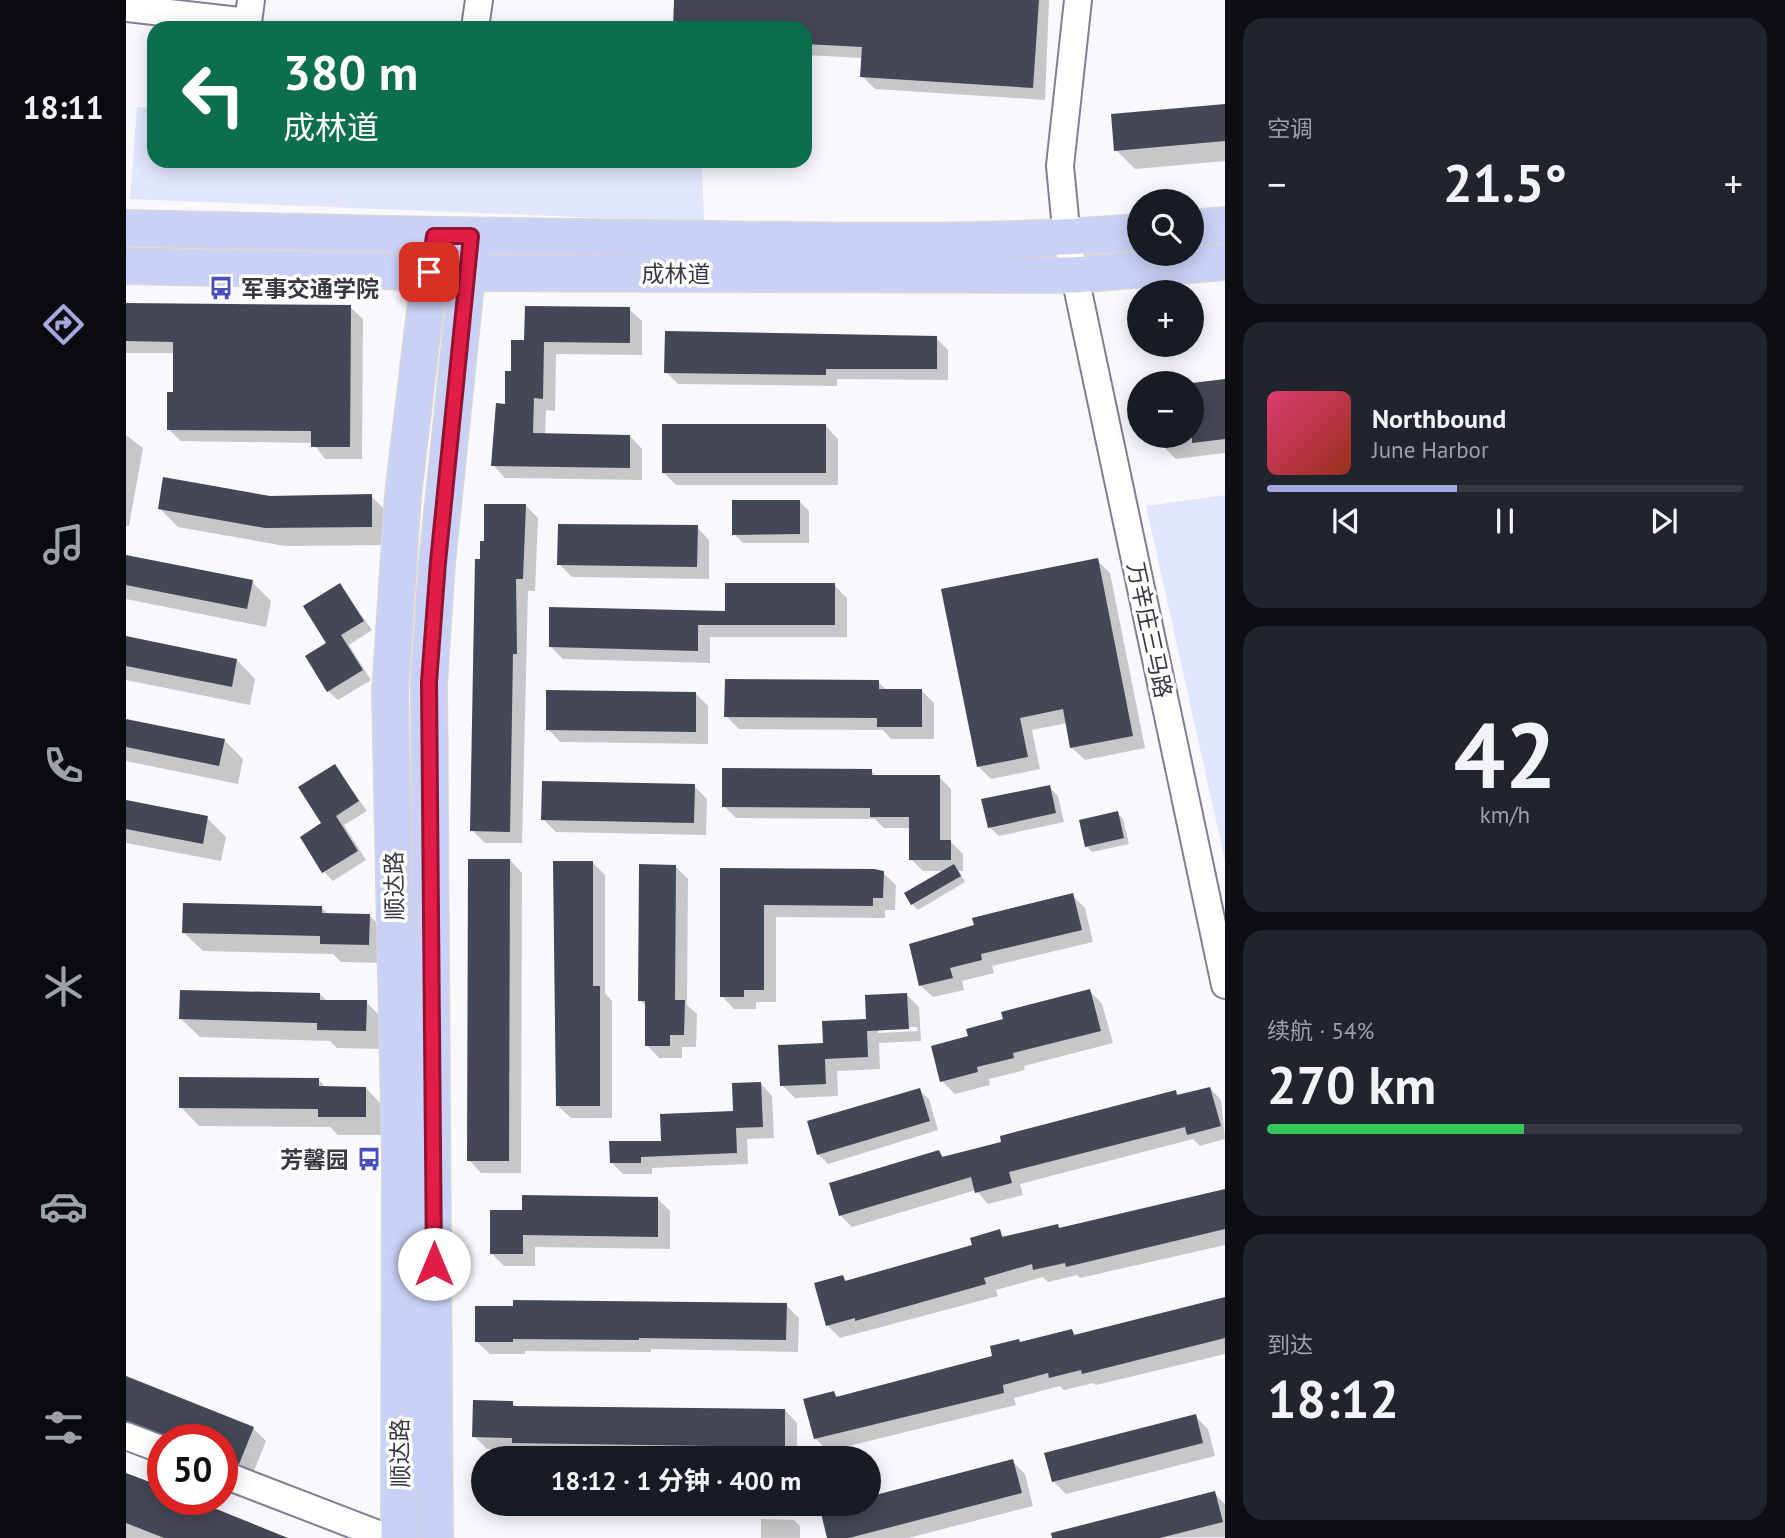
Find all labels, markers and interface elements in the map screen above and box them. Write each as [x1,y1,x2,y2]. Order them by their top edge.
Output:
text: 380 m [283,40,418,104]
icon: left [168,49,259,140]
text: 18:11 [22,86,104,128]
text: 成林道 [283,106,379,148]
text: 空调 [1267,114,1313,143]
text: 21.5° [1443,149,1567,216]
text: − [1267,159,1286,208]
text: + [1724,159,1743,208]
map controls [1127,189,1204,448]
button: search [1127,189,1204,266]
pin [399,242,459,302]
icon: arrive [410,253,448,291]
street label: 成林道 [642,259,711,288]
bus stop icon: 军事交通学院 [207,274,235,302]
place label: 军事交通学院 [241,274,379,303]
button: + [1127,280,1204,357]
icon: directions [39,300,88,349]
button: − [1127,371,1204,448]
text: Northbound [1372,402,1506,435]
text: June Harbor [1372,435,1489,464]
icon: previous [1327,502,1365,540]
icon: pause [1486,502,1524,540]
icon: next [1645,502,1683,540]
icon: music [39,520,88,569]
street label: 万辛庄三马路 [1121,559,1179,701]
text: 42 [1453,695,1557,813]
icon: phone [39,741,88,790]
text: km/h [1480,800,1530,829]
street label: 顺达路 [379,851,409,921]
icon: climate [39,962,88,1011]
text: 续航 · 54% [1267,1016,1374,1045]
text: 270 km [1267,1051,1436,1118]
place label: 芳馨园 [280,1145,349,1174]
bus stop icon: 芳馨园 [355,1145,383,1173]
icon: car [39,1182,88,1231]
position arrow [397,1227,471,1301]
text: 到达 [1267,1330,1313,1359]
text: 18:12 [1267,1365,1399,1432]
icon: filters [39,1403,88,1452]
street label: 顺达路 [385,1419,414,1488]
speed limit sign: 50 [147,1424,238,1515]
text: 18:12 · 1 分钟 · 400 m [551,1464,801,1497]

